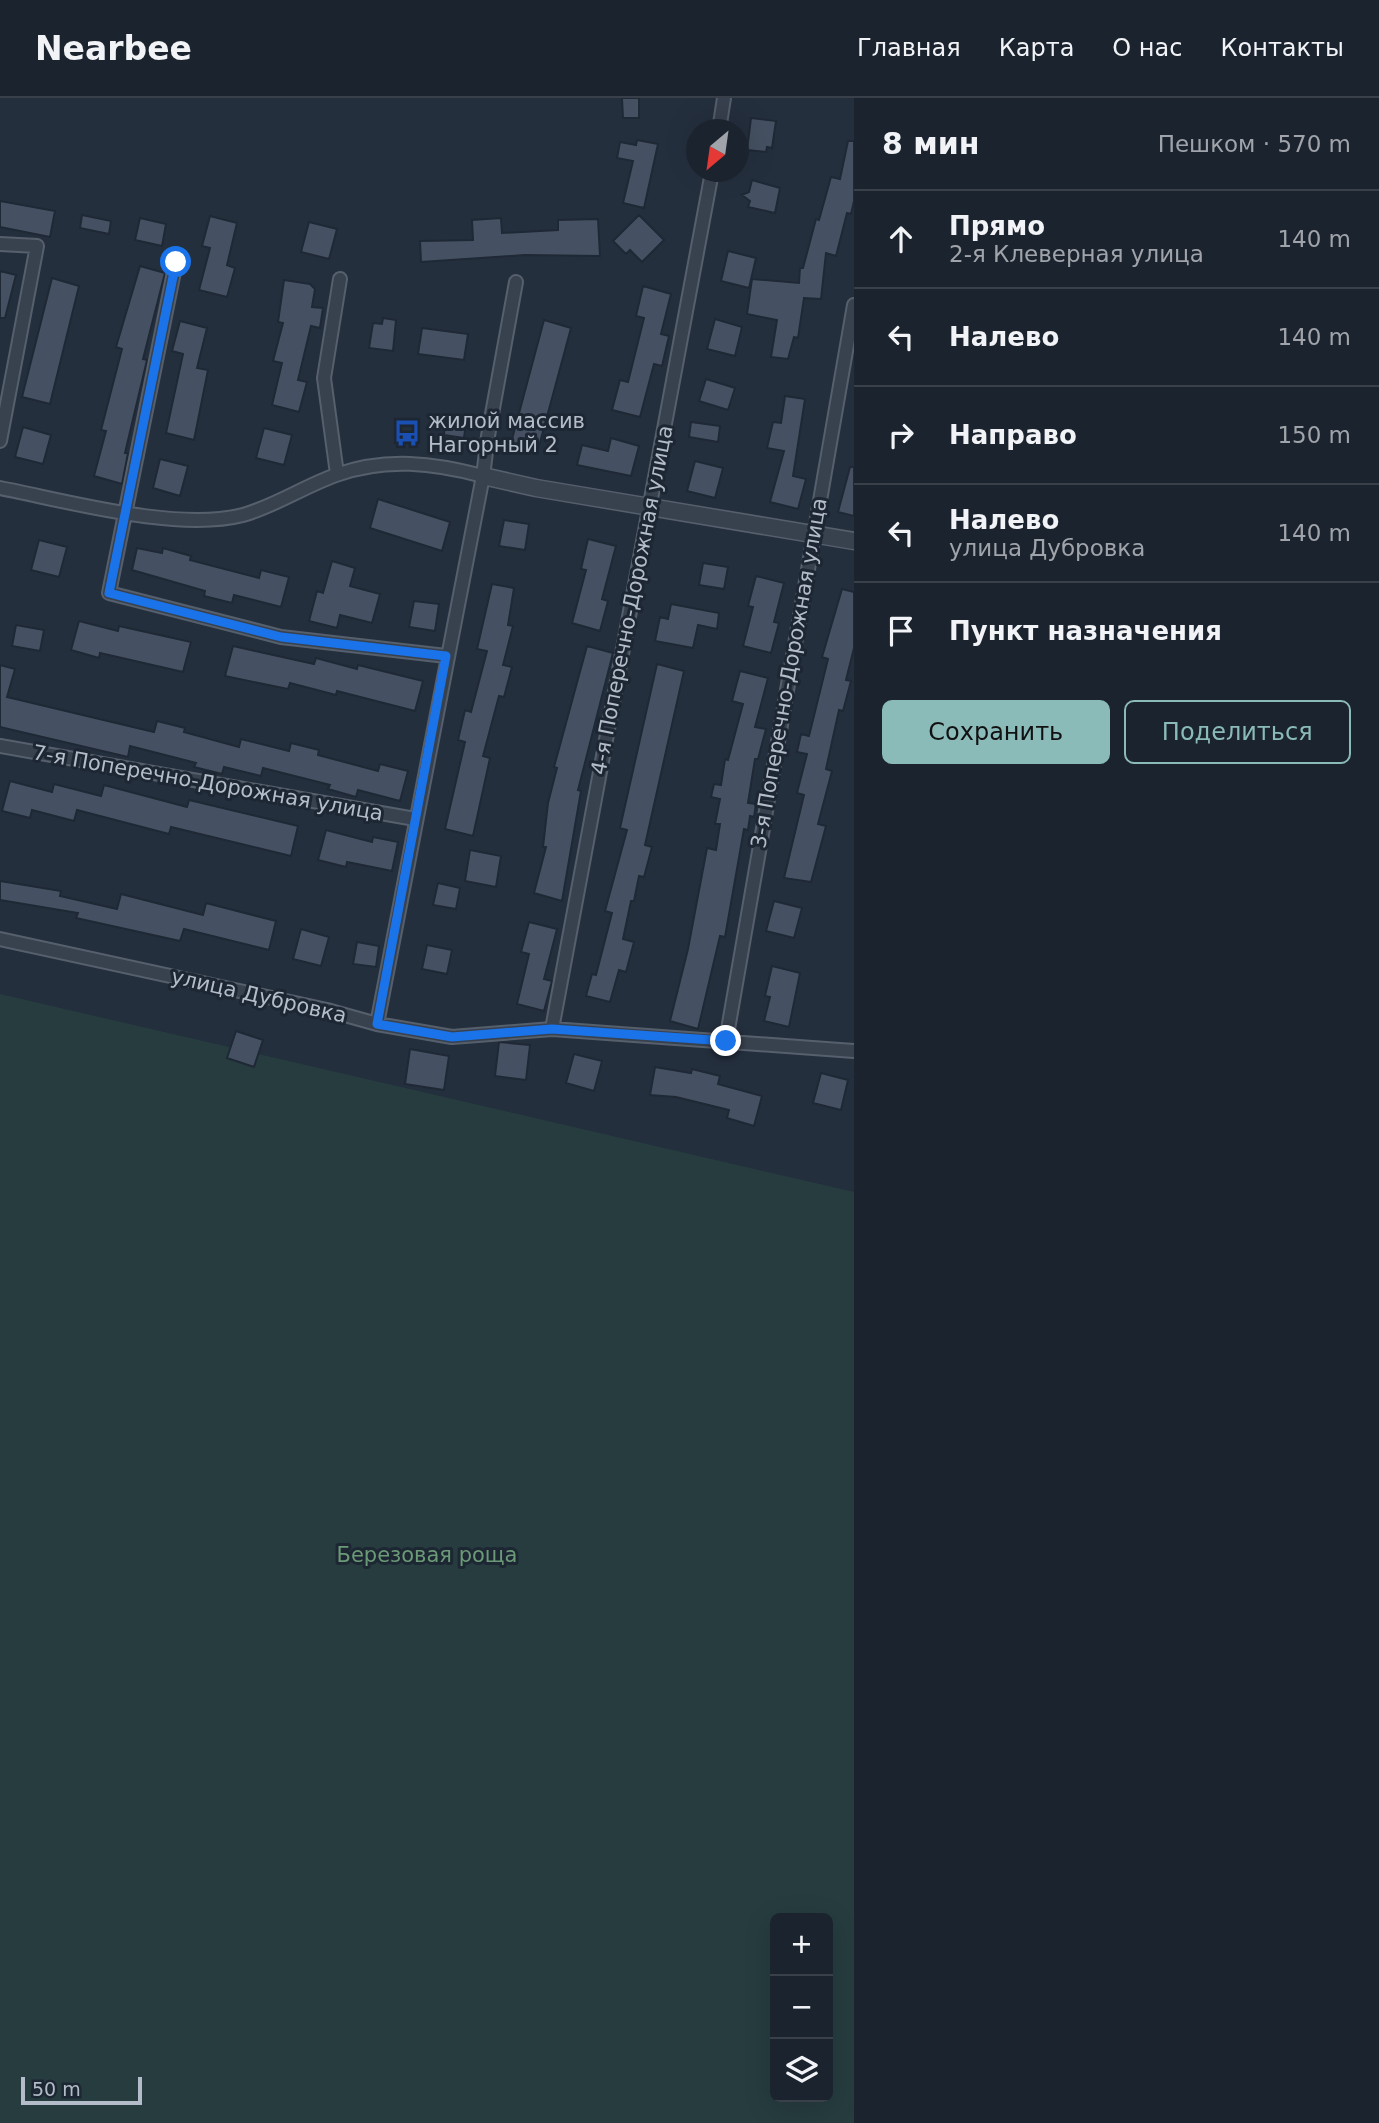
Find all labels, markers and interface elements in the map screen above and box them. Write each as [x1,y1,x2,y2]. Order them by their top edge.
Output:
text: Nearbee [35,29,192,68]
text: Главная [857,34,961,62]
text: Карта [999,34,1074,62]
text: О нас [1112,34,1182,62]
text: Контакты [1220,34,1344,62]
north arrow [686,119,749,182]
text: 8 мин [882,126,980,161]
text: Пешком · 570 m [1158,131,1351,157]
text: Прямо [949,211,1045,241]
icon: ahead [882,220,920,258]
text: 140 m [1277,226,1351,252]
text: 2-я Клеверная улица [949,241,1204,267]
route start [160,246,191,277]
icon: left [882,318,920,356]
text: Налево [949,322,1059,352]
text: 140 m [1277,324,1351,350]
place label: жилой массив Нагорный 2 [428,409,585,457]
icon: right [882,416,920,454]
bus stop icon: жилой массив Нагорный 2 [392,418,422,448]
text: Направо [949,420,1077,450]
text: 150 m [1277,422,1351,448]
street label: 4-я Поперечно-Дорожная улица [586,423,678,777]
street label: 3-я Поперечно-Дорожная улица [746,496,832,850]
text: Налево [949,505,1059,535]
icon: left [882,514,920,552]
text: 140 m [1277,520,1351,546]
text: улица Дубровка [949,535,1145,561]
icon: arrive [882,612,920,650]
text: Пункт назначения [949,616,1222,646]
button: Сохранить [882,700,1110,764]
button: Поделиться [1124,700,1351,764]
street label: 7-я Поперечно-Дорожная улица [31,740,385,826]
street label: улица Дубровка [169,964,349,1028]
route end [710,1025,741,1056]
park label: Березовая роща [337,1543,517,1567]
map controls [770,1913,833,2102]
button: + [770,1913,833,1976]
button: − [770,1976,833,2039]
button: layers [770,2039,833,2102]
scale bar [21,2074,142,2106]
text: 50 m [32,2078,81,2100]

